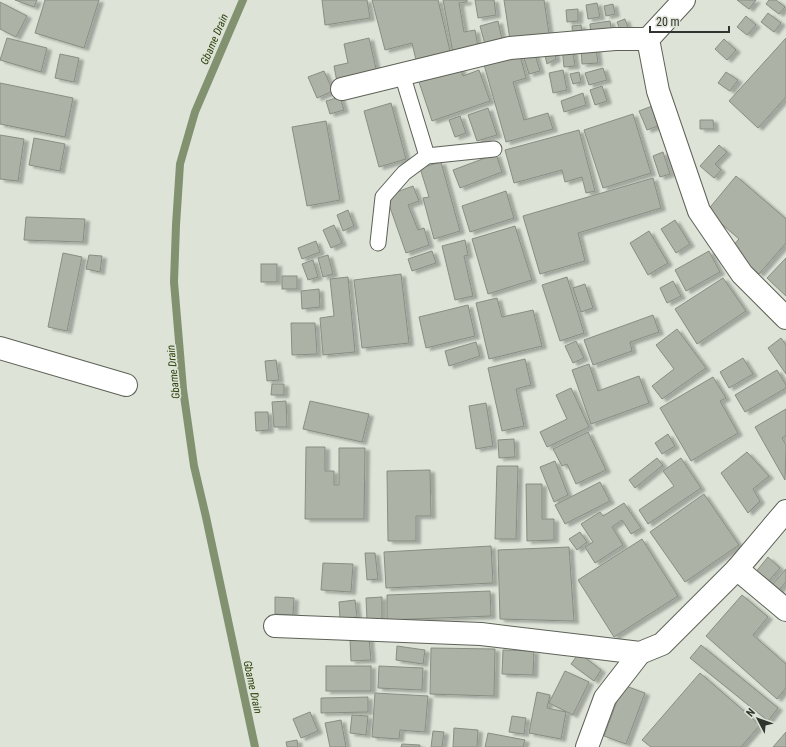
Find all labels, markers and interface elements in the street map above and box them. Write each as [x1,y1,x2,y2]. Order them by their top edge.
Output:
scale bar [650,8,729,34]
water label: Gbame Drain [198,12,231,67]
text: 20 m [656,15,680,29]
water label: Gbame Drain [164,344,183,400]
water label: Gbame Drain [241,659,264,715]
north arrow [738,699,778,739]
text: N [744,706,758,720]

